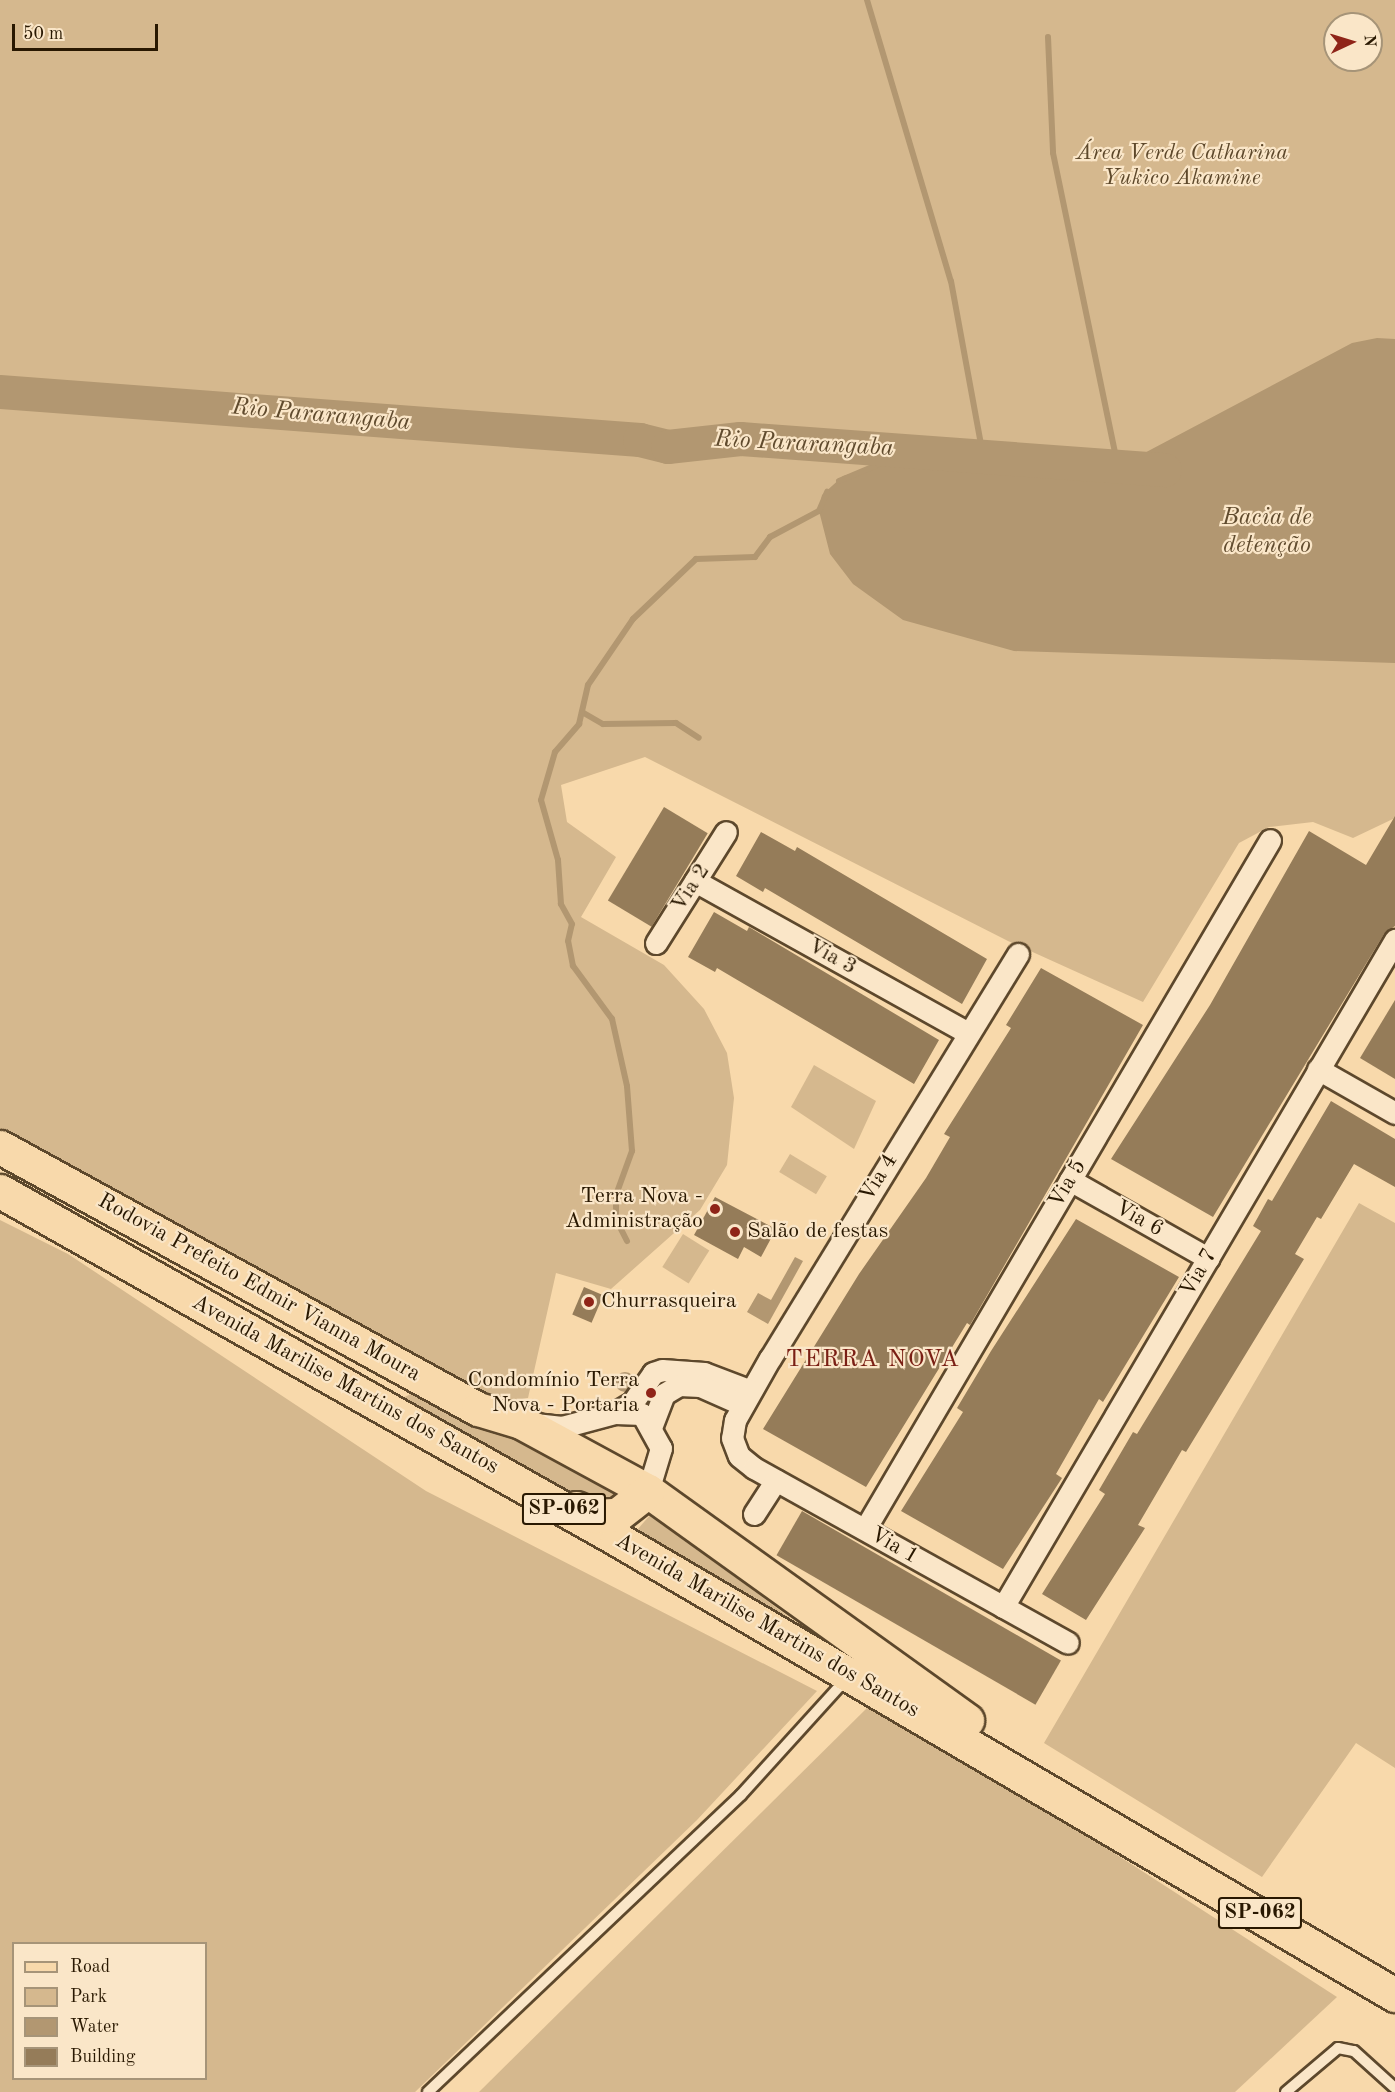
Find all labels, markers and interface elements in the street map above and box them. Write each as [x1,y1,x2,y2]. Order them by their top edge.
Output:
scale bar [15,12,160,50]
north arrow [1323,12,1383,72]
text: 50 m [23,25,63,43]
text: N [1361,34,1377,48]
park label: Área Verde Catharina Yukico Akamine [1076,140,1288,192]
water label: Rio Pararangaba [230,394,412,438]
water label: Rio Pararangaba [714,426,894,464]
water label: Bacia de detenção [1222,505,1312,561]
street label: Via 2 [666,859,716,917]
street label: Via 3 [803,933,861,981]
street label: Via 4 [854,1149,904,1207]
street label: Via 5 [1043,1155,1093,1213]
place label: Terra Nova - Administração [565,1183,703,1234]
street label: Rodovia Prefeito Edmir Vianna Moura [93,1188,425,1388]
street label: Via 6 [1110,1195,1168,1243]
marker: Terra Nova - Administração [708,1202,722,1216]
place label: Salão de festas [747,1219,888,1245]
marker: Salão de festas [728,1225,742,1239]
street label: Via 7 [1175,1244,1223,1302]
street label: Avenida Marilise Martins dos Santos [187,1289,503,1481]
place label: Churrasqueira [601,1289,737,1315]
marker: Churrasqueira [582,1295,596,1309]
district label: TERRA NOVA [786,1347,960,1375]
place label: Condomínio Terra Nova - Portaria [468,1367,639,1418]
marker: Condomínio Terra Nova - Portaria [644,1386,658,1400]
road number: SP-062 [520,1491,608,1527]
street label: Via 1 [865,1522,923,1570]
street label: Avenida Marilise Martins dos Santos [610,1528,924,1724]
road number: SP-062 [1216,1895,1304,1931]
legend [12,1942,207,2080]
text: Road [70,1958,110,1976]
text: Park [70,1988,107,2006]
text: Water [70,2018,119,2036]
text: Building [70,2048,135,2066]

